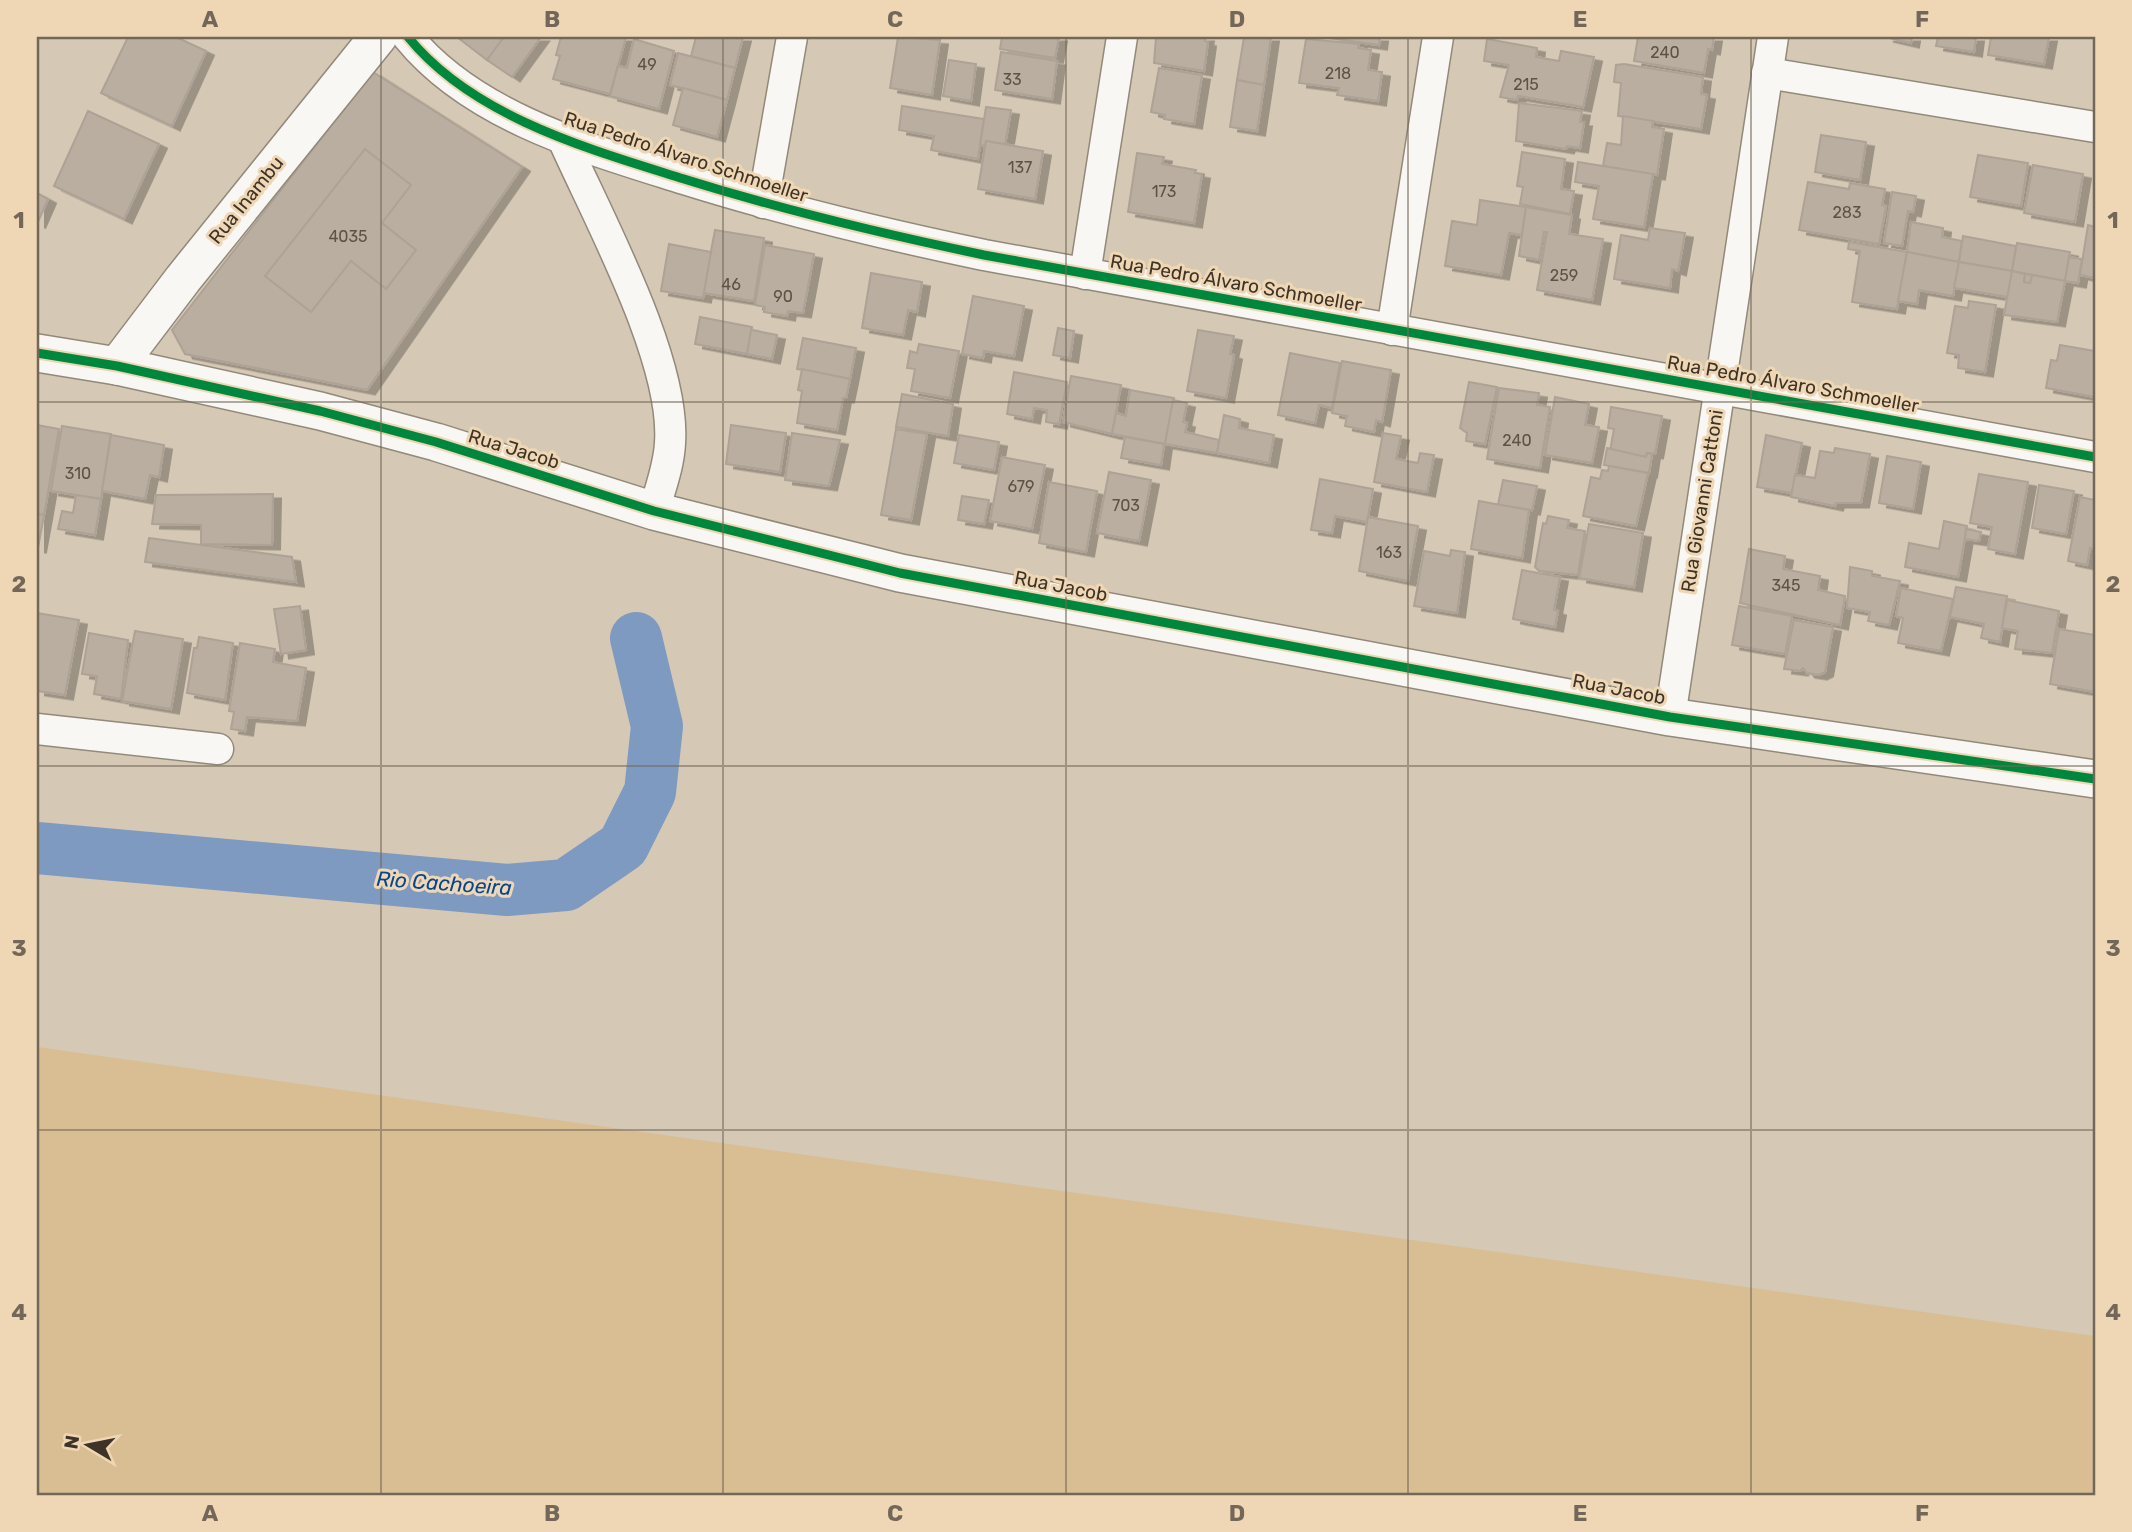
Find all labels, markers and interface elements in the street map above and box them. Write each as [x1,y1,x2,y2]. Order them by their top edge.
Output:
text: A [202,5,219,33]
text: B [544,5,560,33]
text: C [887,5,903,33]
text: D [1229,5,1245,33]
text: E [1573,5,1587,33]
text: F [1915,5,1929,33]
house number: 240 [1650,43,1680,62]
house number: 49 [637,55,657,74]
house number: 218 [1325,64,1351,83]
house number: 33 [1002,70,1022,89]
house number: 215 [1513,75,1539,94]
street label: Rua Pedro Álvaro Schmoeller [561,107,812,208]
street label: Rua Inambu [204,152,288,248]
house number: 137 [1008,158,1032,177]
house number: 173 [1152,182,1176,201]
house number: 283 [1832,203,1862,222]
text: 1 [13,206,25,234]
text: 1 [2107,206,2119,234]
house number: 4035 [328,227,368,246]
street label: Rua Pedro Álvaro Schmoeller [1108,250,1364,317]
house number: 259 [1550,266,1578,285]
house number: 46 [721,275,741,294]
house number: 90 [773,287,793,306]
street label: Rua Pedro Álvaro Schmoeller [1665,351,1921,418]
street label: Rua Giovanni Cattoni [1676,408,1728,594]
street label: Rua Jacob [466,424,562,474]
house number: 240 [1502,431,1532,450]
house number: 310 [65,464,91,483]
house number: 679 [1008,477,1034,496]
house number: 703 [1112,496,1140,515]
house number: 163 [1376,543,1402,562]
street label: Rua Jacob [1013,566,1109,606]
text: 2 [12,570,26,598]
text: 2 [2106,570,2120,598]
house number: 345 [1771,576,1801,595]
street label: Rua Jacob [1571,669,1667,709]
water label: Rio Cachoeira [375,866,513,900]
text: 3 [11,934,27,962]
text: 3 [2105,934,2121,962]
text: 4 [11,1298,27,1326]
text: 4 [2105,1298,2121,1326]
north arrow [52,1410,122,1480]
text: N [59,1433,84,1451]
text: A [202,1499,219,1527]
text: B [544,1499,560,1527]
text: C [887,1499,903,1527]
text: D [1229,1499,1245,1527]
text: E [1573,1499,1587,1527]
text: F [1915,1499,1929,1527]

